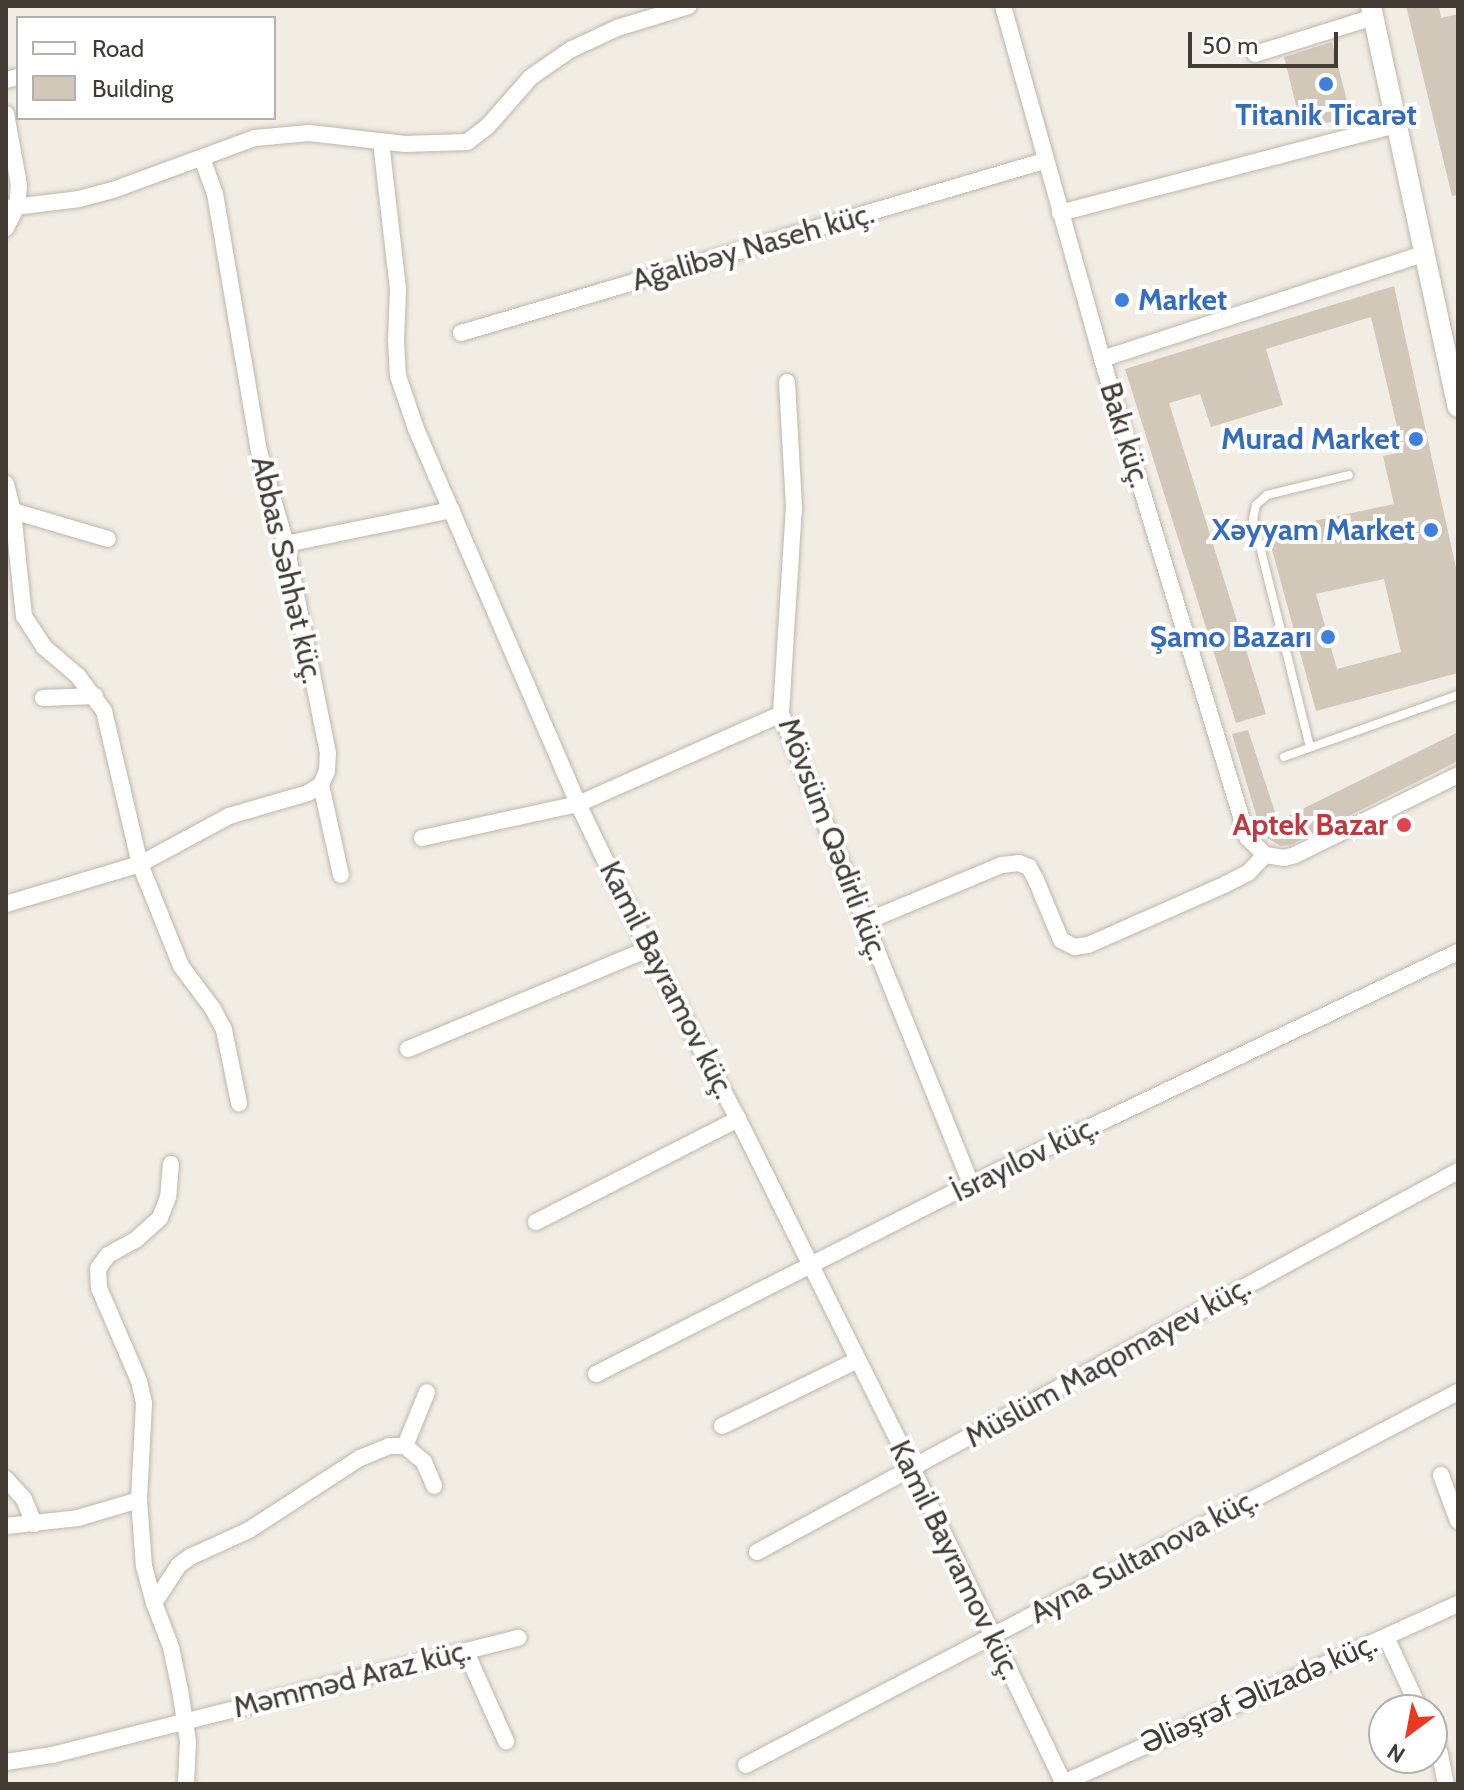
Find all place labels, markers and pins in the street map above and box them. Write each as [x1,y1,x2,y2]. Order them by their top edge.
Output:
marker: Titanik Ticarət [1317,75,1335,93]
place label: Titanik Ticarət [1235,97,1417,133]
place label: Market [1138,282,1227,318]
marker: Market [1113,291,1131,309]
place label: Murad Market [1221,421,1400,457]
marker: Murad Market [1407,430,1425,448]
place label: Xəyyam Market [1212,512,1415,548]
marker: Xəyyam Market [1422,521,1440,539]
place label: Şamo Bazarı [1150,619,1312,655]
marker: Şamo Bazarı [1319,628,1337,646]
place label: Aptek Bazar [1232,807,1388,843]
marker: Aptek Bazar [1395,816,1413,834]

